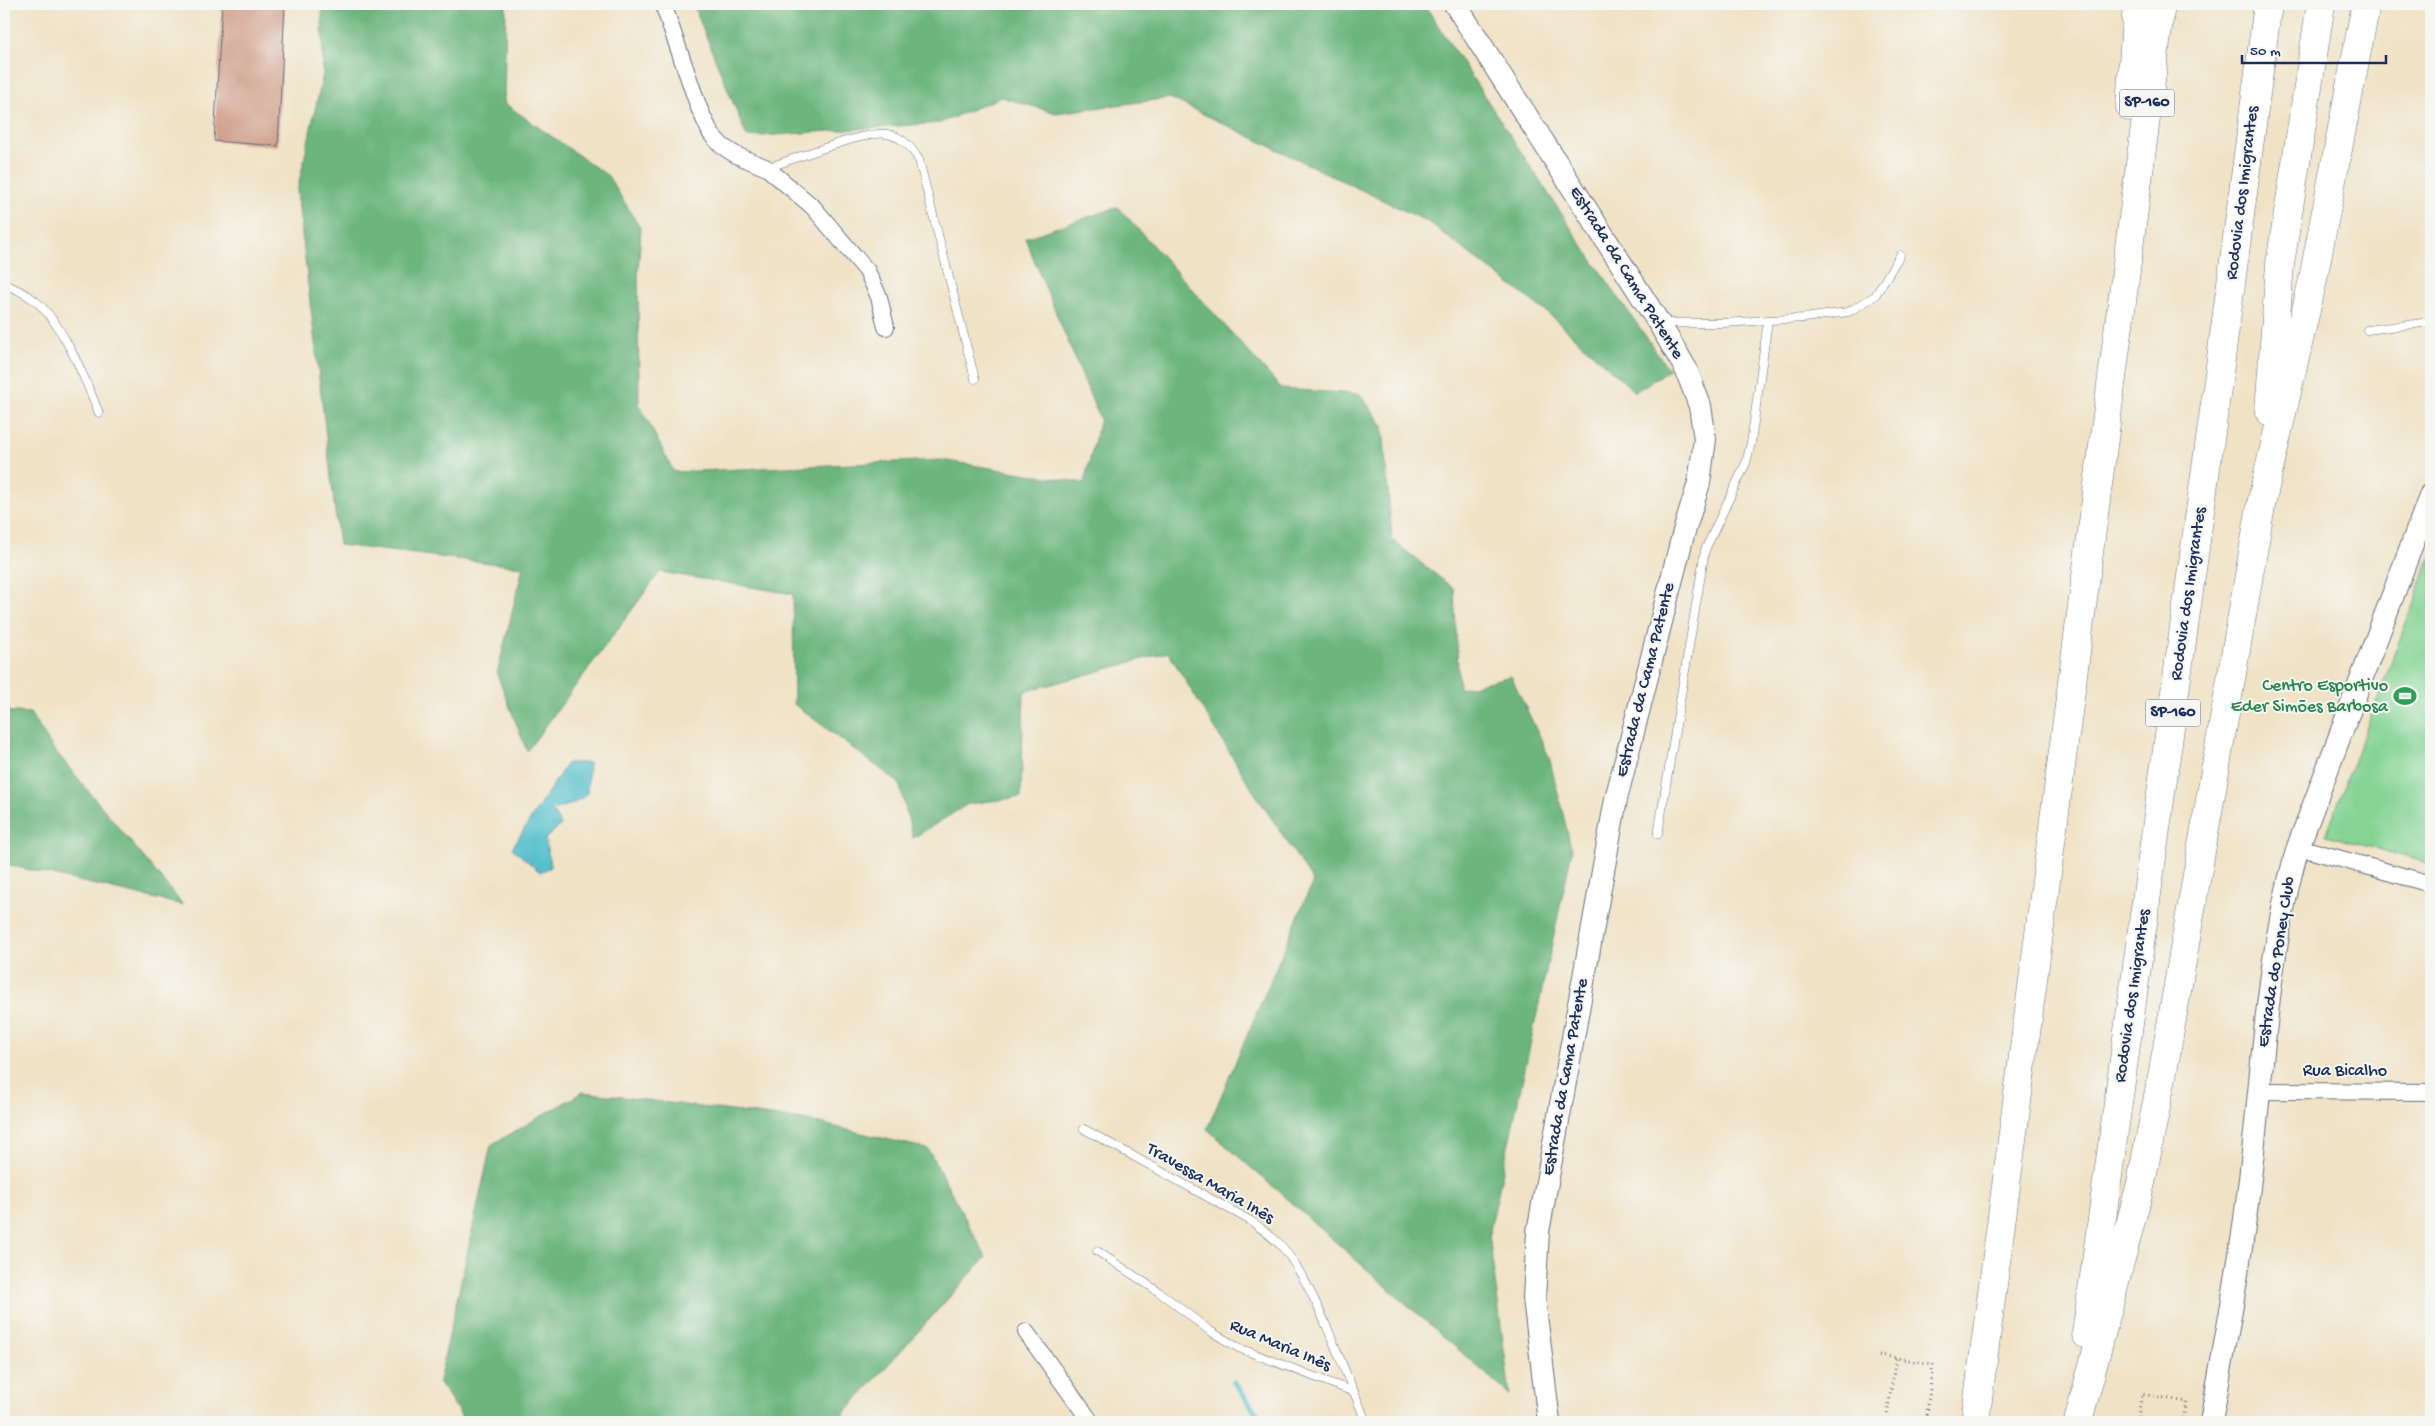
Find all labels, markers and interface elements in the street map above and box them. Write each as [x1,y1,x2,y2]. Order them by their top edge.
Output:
scale bar [2242,32,2386,64]
text: 50 m [2250,43,2281,61]
road number: SP-160 [2120,90,2174,116]
street label: Rodovia dos Imigrantes [2222,104,2264,281]
street label: Estrada da Cama Patente [1564,183,1688,364]
street label: Rodovia dos Imigrantes [2166,505,2212,682]
street label: Estrada da Cama Patente [1612,580,1681,779]
place label: Centro Esportivo Eder Simões Barbosa [2231,676,2389,718]
sports icon: Centro Esportivo Eder Simões Barbosa [2392,683,2418,709]
road number: SP-160 [2146,700,2200,726]
street label: Estrada do Poney Club [2253,875,2301,1049]
street label: Rodovia dos Imigrantes [2110,907,2156,1084]
street label: Estrada da Cama Patente [1538,976,1594,1177]
street label: Rua Bicalho [2303,1061,2387,1082]
street label: Travessa Maria Inês [1142,1138,1279,1230]
street label: Rua Maria Inês [1226,1315,1335,1377]

